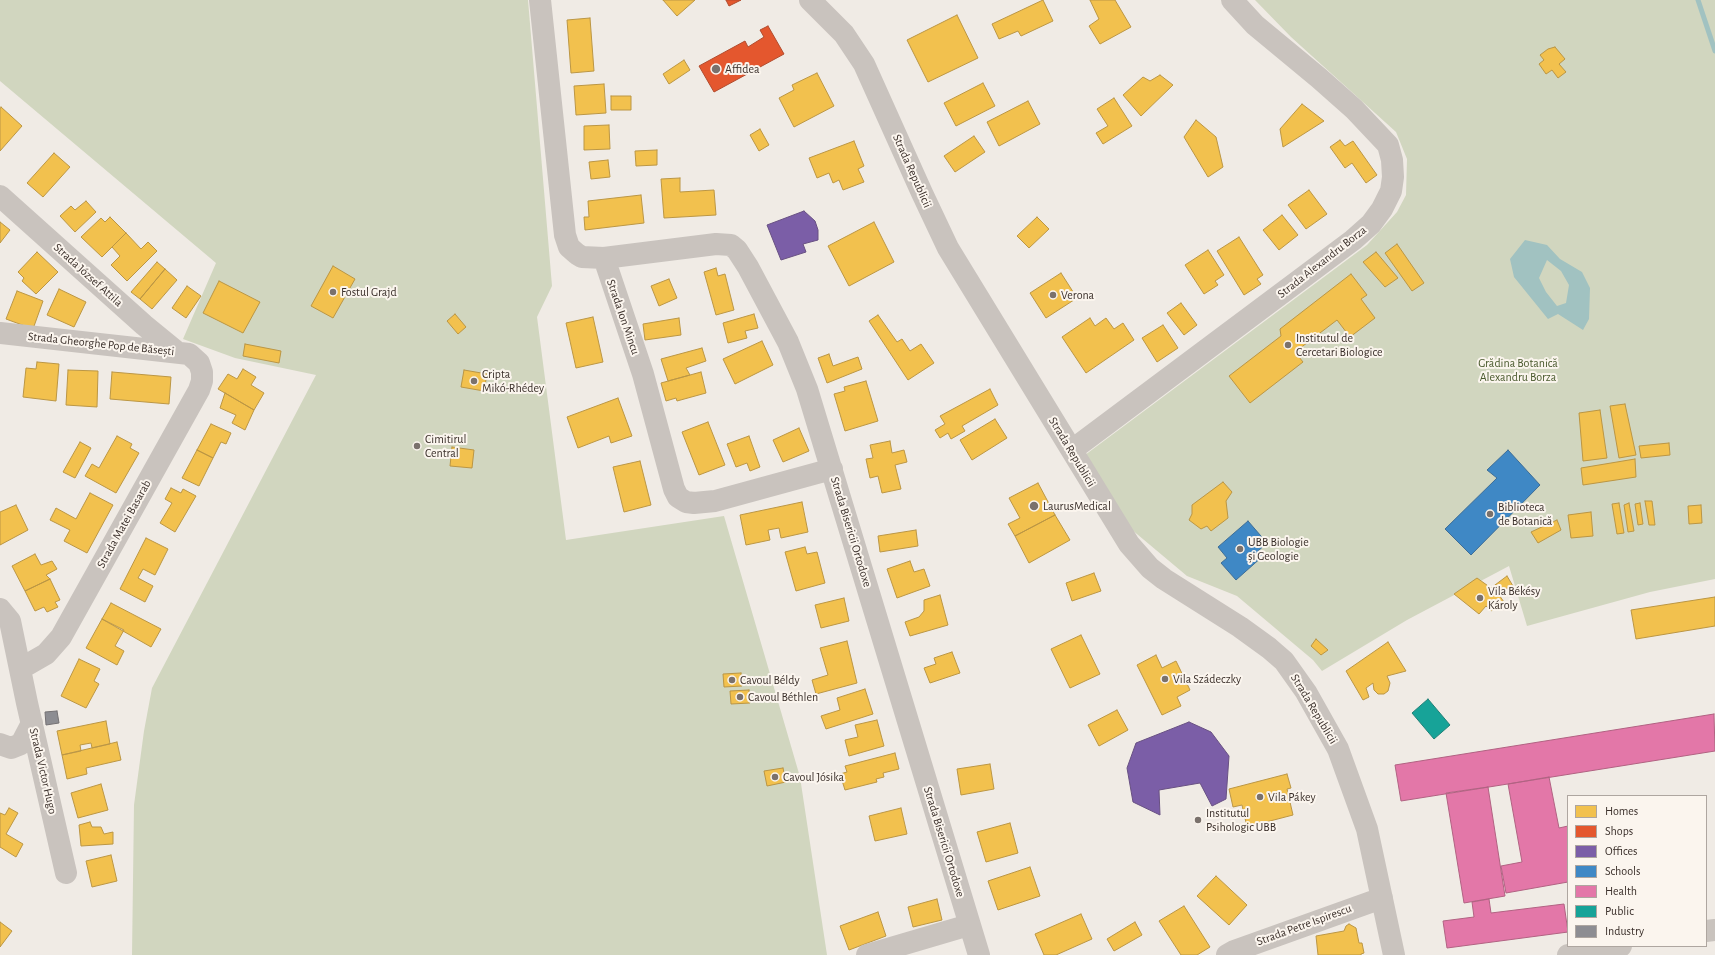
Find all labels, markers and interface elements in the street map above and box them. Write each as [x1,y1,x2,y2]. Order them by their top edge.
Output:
place label: Affidea [725,62,760,76]
marker: Affidea [710,63,722,75]
street label: Strada Republicii [889,132,935,210]
street label: Strada Alexandru Borza [1275,223,1369,301]
street label: Strada József Attila [50,240,126,310]
street label: Strada Ion Mincu [603,277,643,357]
place label: Fostul Grajd [341,285,397,299]
marker: Fostul Grajd [328,287,338,297]
place label: Verona [1061,288,1094,302]
marker: Verona [1048,290,1058,300]
street label: Strada Gheorghe Pop de Băsești [27,329,175,359]
place label: Institutul de Cercetari Biologice [1296,331,1383,359]
marker: Institutul de Cercetari Biologice [1283,340,1293,350]
park label: Grădina Botanică Alexandru Borza [1478,356,1558,384]
place label: Cripta Mikó-Rhédey [482,367,544,395]
marker: Cripta Mikó-Rhédey [469,376,479,386]
street label: Strada Republicii [1045,414,1099,490]
place label: Cimitirul Central [425,432,466,460]
marker: Cimitirul Central [412,441,422,451]
street label: Strada Bisericii Ortodoxe [827,475,875,589]
street label: Strada Matei Basarab [94,477,154,571]
place label: LaurusMedical [1043,499,1111,513]
marker: LaurusMedical [1028,500,1040,512]
place label: Biblioteca de Botanică [1498,500,1552,528]
marker: Biblioteca de Botanică [1485,509,1495,519]
place label: UBB Biologie și Geologie [1248,535,1309,563]
marker: UBB Biologie și Geologie [1235,544,1245,554]
place label: Vila Békésy Károly [1488,584,1540,612]
marker: Vila Békésy Károly [1475,593,1485,603]
street label: Strada Republicii [1287,671,1341,747]
place label: Vila Szádeczky [1173,672,1241,686]
place label: Cavoul Béldy [740,673,800,687]
marker: Vila Szádeczky [1160,674,1170,684]
marker: Cavoul Béldy [727,675,737,685]
place label: Cavoul Béthlen [748,690,818,704]
marker: Cavoul Béthlen [735,692,745,702]
street label: Strada Victor Hugo [26,726,60,816]
place label: Cavoul Jósika [783,770,844,784]
marker: Cavoul Jósika [770,772,780,782]
street label: Strada Bisericii Ortodoxe [920,785,968,899]
place label: Vila Pákey [1268,790,1316,804]
marker: Vila Pákey [1255,792,1265,802]
legend [1567,795,1707,947]
text: Homes [1605,805,1638,817]
place label: Institutul Psihologic UBB [1206,806,1276,834]
marker: Institutul Psihologic UBB [1193,815,1203,825]
text: Shops [1605,825,1633,837]
text: Offices [1605,845,1638,857]
text: Schools [1605,865,1640,877]
text: Health [1605,885,1637,897]
street label: Strada Petre Ispirescu [1255,901,1353,949]
text: Public [1605,905,1634,917]
text: Industry [1605,925,1644,937]

